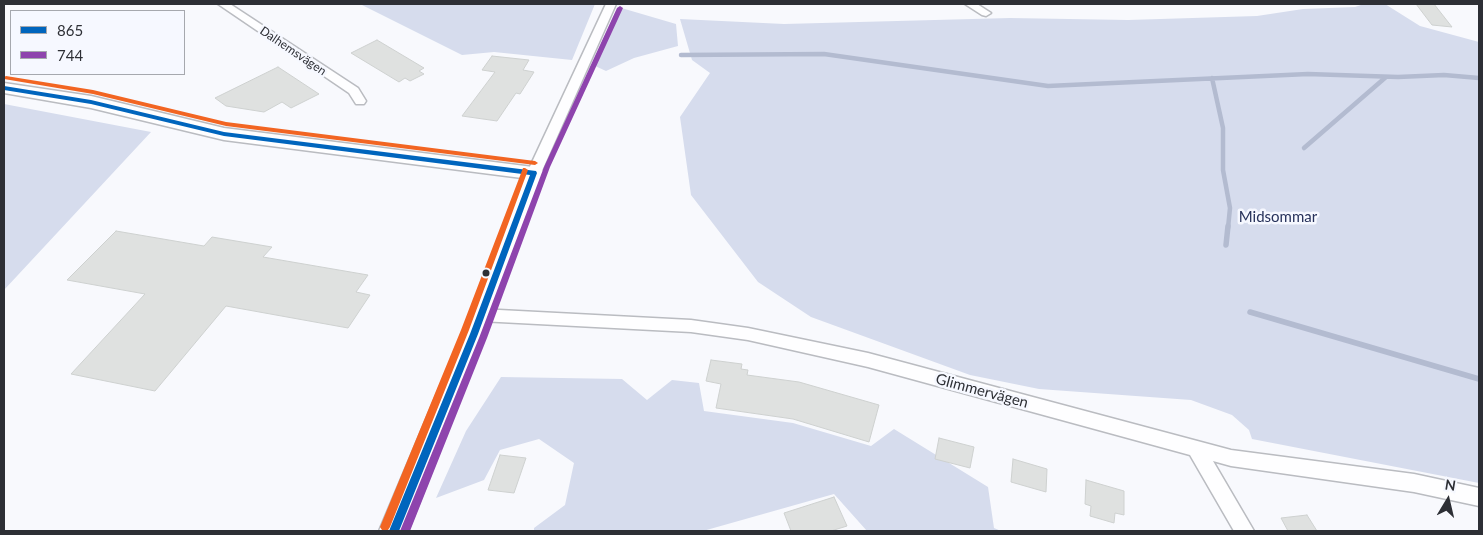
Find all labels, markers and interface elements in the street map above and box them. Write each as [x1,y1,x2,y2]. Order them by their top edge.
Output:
legend [10,10,185,75]
text: 865 [57,21,83,39]
street label: Dalhemsvägen [257,24,329,78]
text: 744 [57,46,83,64]
park label: Midsommar [1239,208,1317,226]
unlabelled marker [481,268,491,278]
street label: Glimmervägen [934,370,1030,412]
north arrow [1423,475,1473,525]
text: N [1444,475,1457,494]

